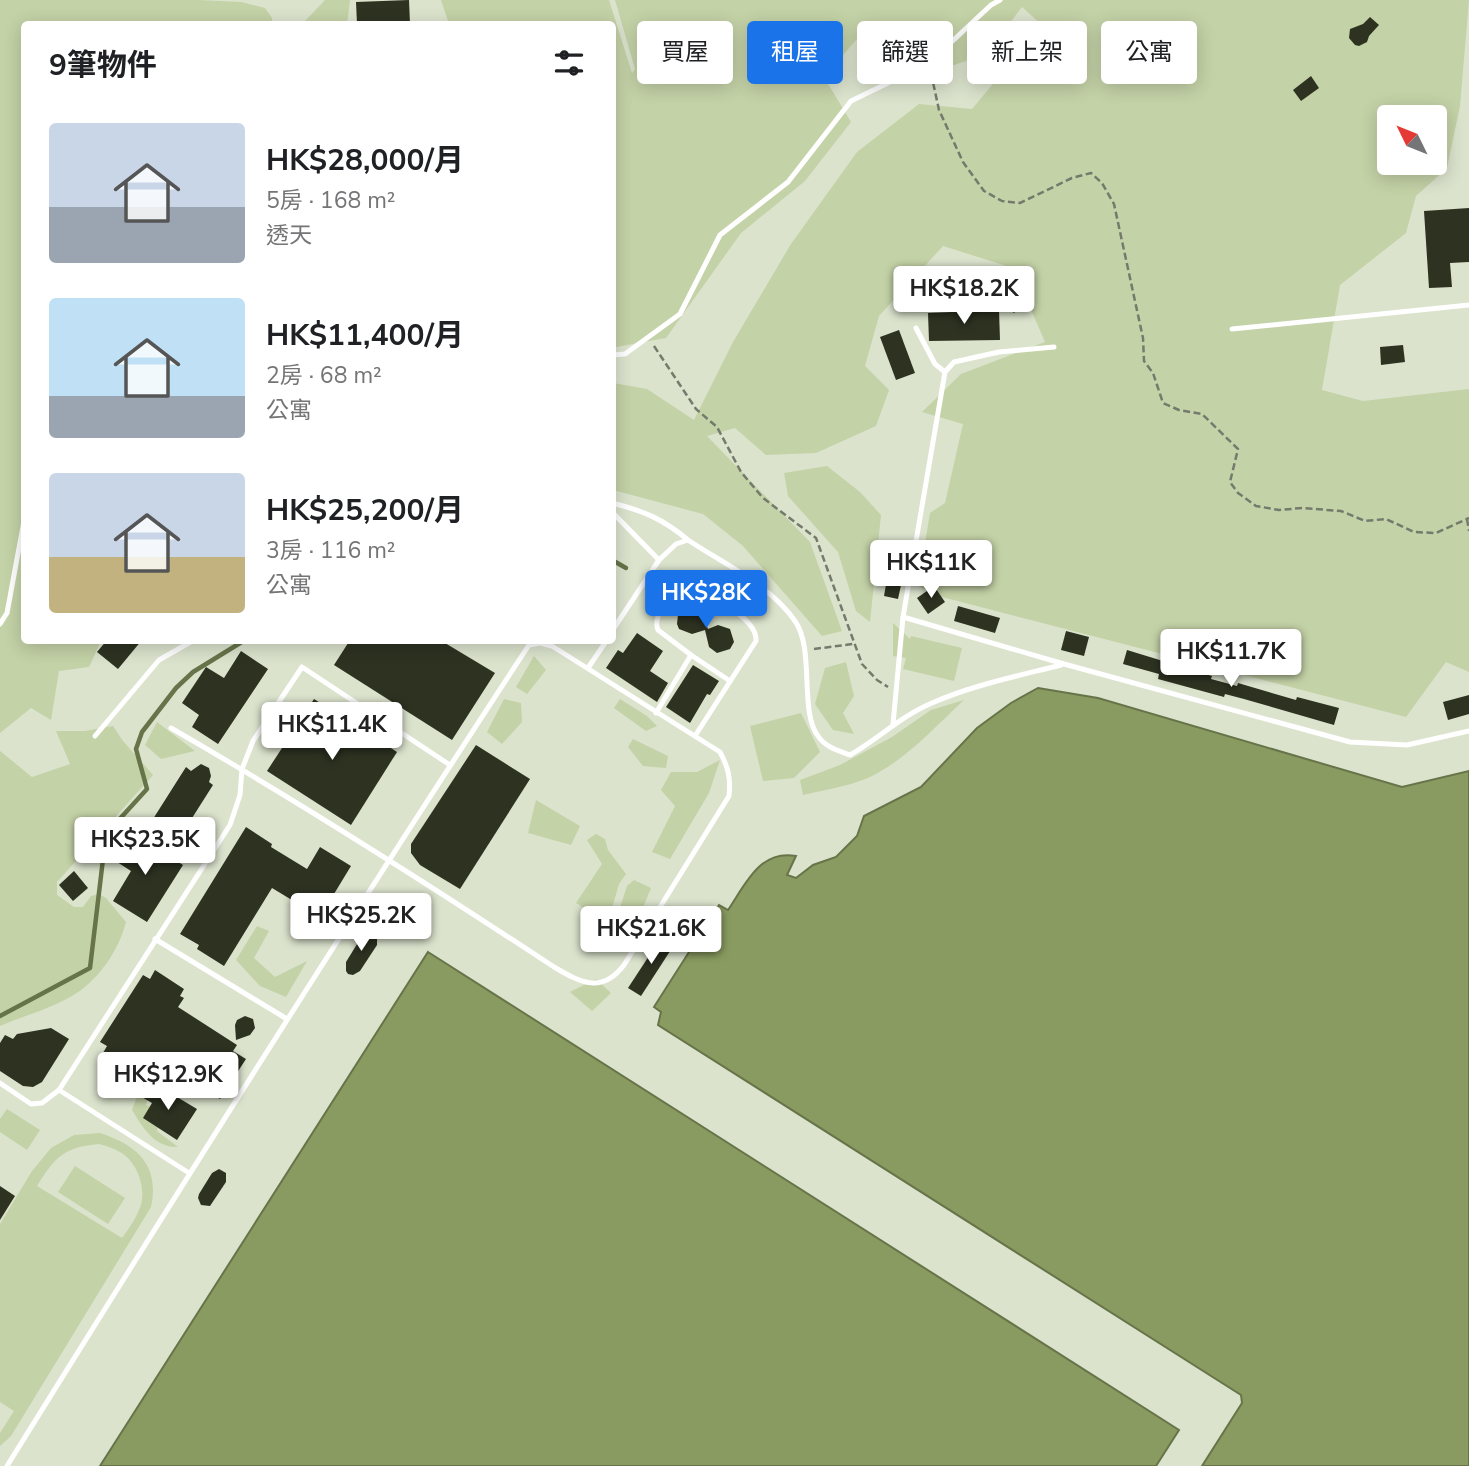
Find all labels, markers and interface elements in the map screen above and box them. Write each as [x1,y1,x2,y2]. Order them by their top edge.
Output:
chip: 買屋 [637,21,733,84]
chip: 租屋 [747,21,843,84]
chip: 篩選 [857,21,953,84]
chip: 新上架 [967,21,1087,84]
chip: 公寓 [1101,21,1197,84]
icon: filters [550,44,588,82]
text: 9筆物件 [49,45,157,86]
north arrow [1377,105,1447,175]
map controls [1377,105,1447,175]
text: HK$28,000/月 [266,140,464,181]
icon: home [105,151,189,235]
text: 5房 · 168 m² [266,185,396,216]
text: 透天 [266,220,312,251]
pin: HK$18.2K [892,266,1036,326]
text: HK$18.2K [909,273,1019,304]
text: HK$11,400/月 [266,315,464,356]
icon: home [105,326,189,410]
text: 2房 · 68 m² [266,360,382,391]
text: 公寓 [266,395,312,426]
text: HK$25,200/月 [266,490,464,531]
icon: home [105,501,189,585]
text: 3房 · 116 m² [266,535,396,566]
pin: HK$11K [874,540,988,600]
text: HK$11K [886,547,976,578]
text: 公寓 [266,570,312,601]
pin: HK$28K [649,570,763,630]
text: HK$28K [661,577,751,608]
pin: HK$11.7K [1159,630,1303,689]
text: HK$11.7K [1176,636,1286,667]
pin: HK$11.4K [260,702,404,762]
text: HK$11.4K [277,709,387,740]
pin: HK$23.5K [73,818,217,877]
text: HK$23.5K [90,824,200,855]
pin: HK$25.2K [289,894,433,953]
text: HK$25.2K [306,900,416,931]
pin: HK$21.6K [579,906,723,966]
text: HK$21.6K [596,913,706,944]
pin: HK$12.9K [96,1052,240,1112]
text: HK$12.9K [113,1059,223,1090]

